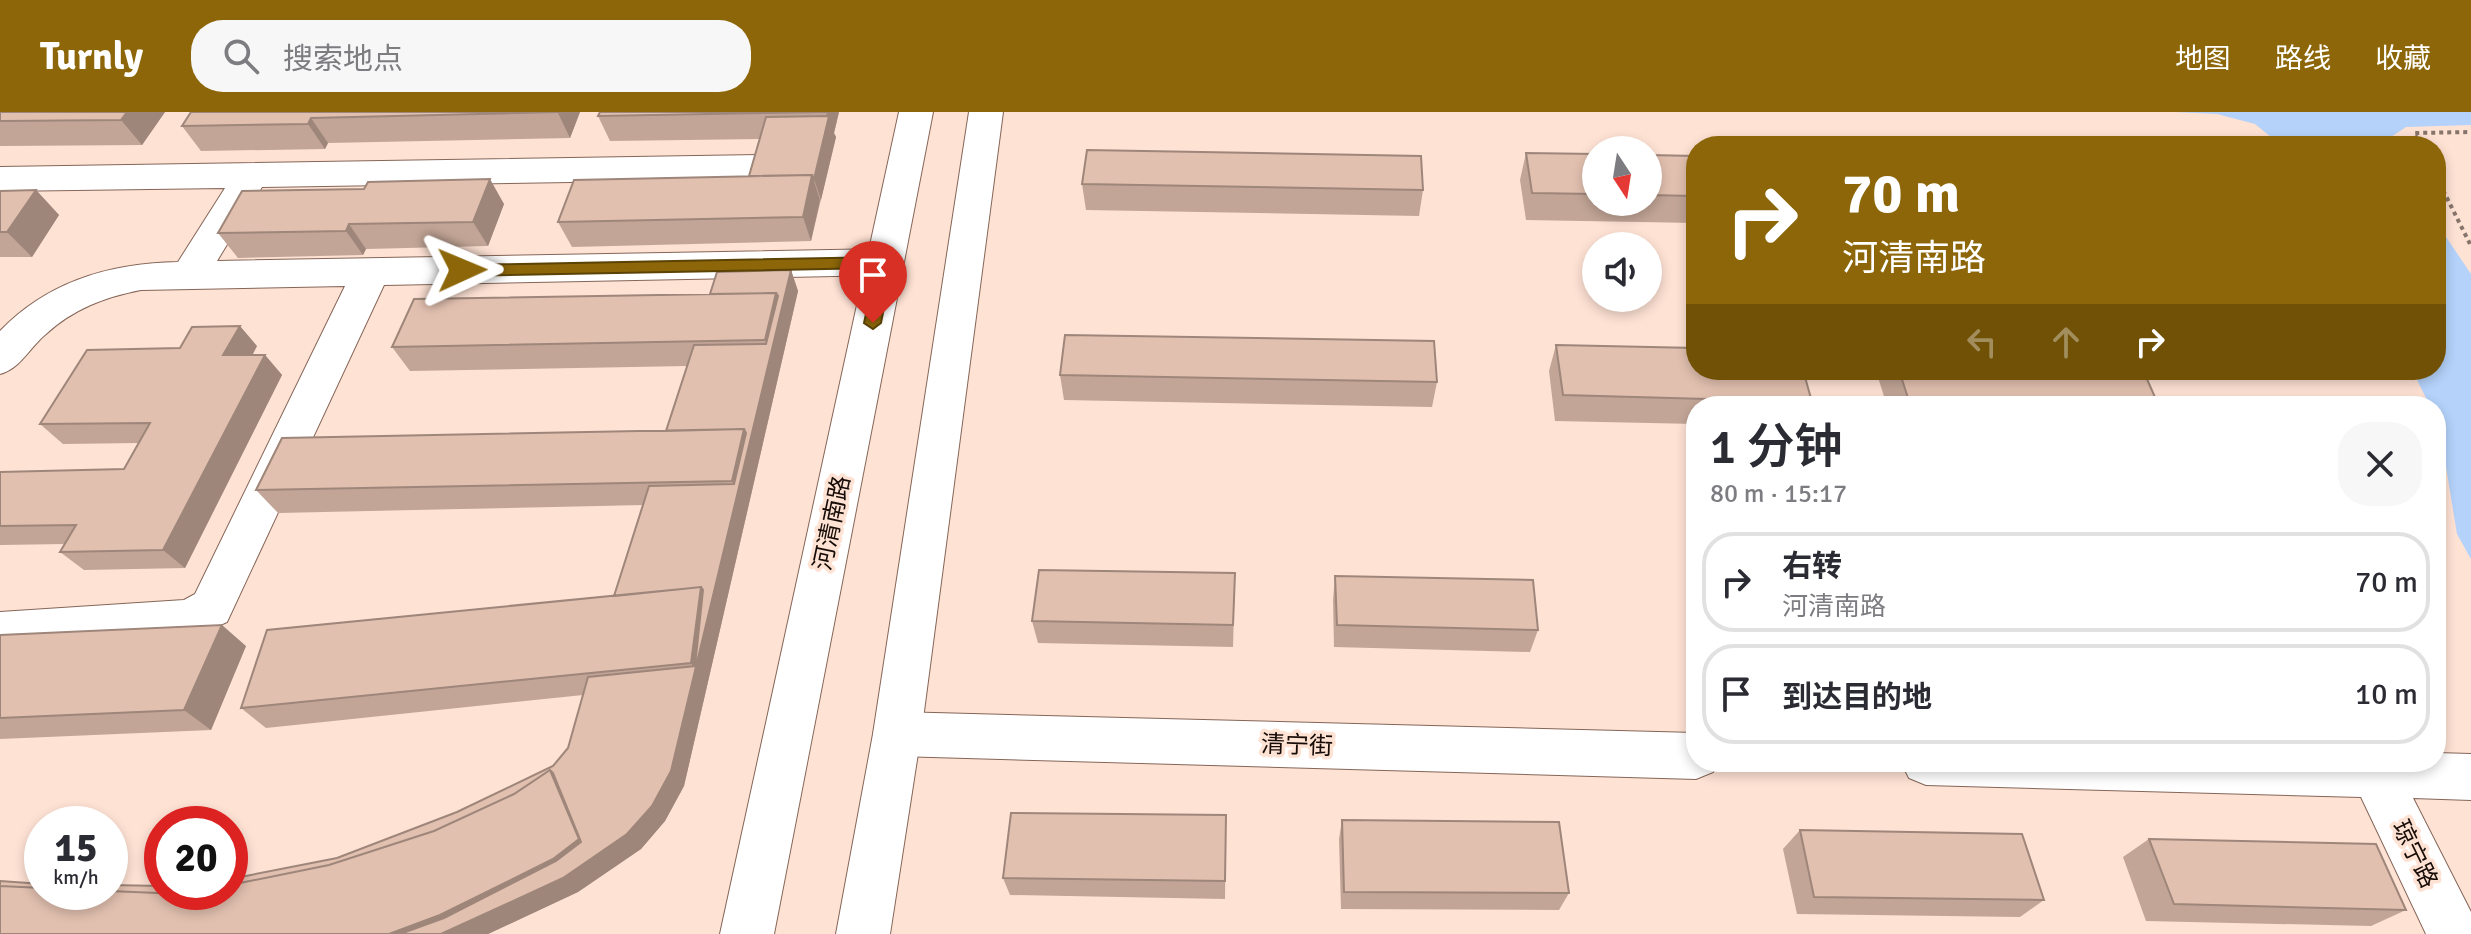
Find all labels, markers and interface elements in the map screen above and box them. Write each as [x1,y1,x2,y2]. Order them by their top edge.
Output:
search box [191,20,751,92]
text: Turnly [40,33,143,80]
icon: search [219,34,263,78]
text: 搜索地点 [283,41,403,78]
text: 地图 [2175,42,2231,76]
text: 路线 [2275,42,2331,76]
text: 收藏 [2375,42,2431,76]
north arrow [1582,136,1662,216]
map controls [1582,136,1662,312]
text: 70 m [1842,159,1960,228]
icon: right [1710,168,1814,272]
position arrow [420,228,504,312]
button: sound [1582,232,1662,312]
text: 河清南路 [1842,236,1986,281]
pin [839,241,907,323]
icon: arrive [851,253,895,297]
icon: left [1960,320,2004,364]
icon: ahead [2044,320,2088,364]
icon: right [2128,320,2172,364]
text: 1 分钟 [1710,418,1842,477]
button: close [2338,422,2422,506]
street label: 河清南路 [807,473,857,573]
text: 80 m · 15:17 [1710,478,1847,510]
text: 右转 [1782,548,1842,585]
icon: right [1714,560,1758,604]
text: 70 m [2355,564,2418,601]
text: 河清南路 [1782,591,1886,623]
icon: arrive [1714,672,1758,716]
text: 10 m [2355,676,2418,713]
text: 到达目的地 [1782,679,1932,716]
street label: 清宁街 [1260,729,1334,761]
speed limit sign: 20 [144,806,248,910]
street label: 琼宁路 [2386,815,2444,893]
text: 15 [54,823,98,873]
text: km/h [53,865,99,890]

